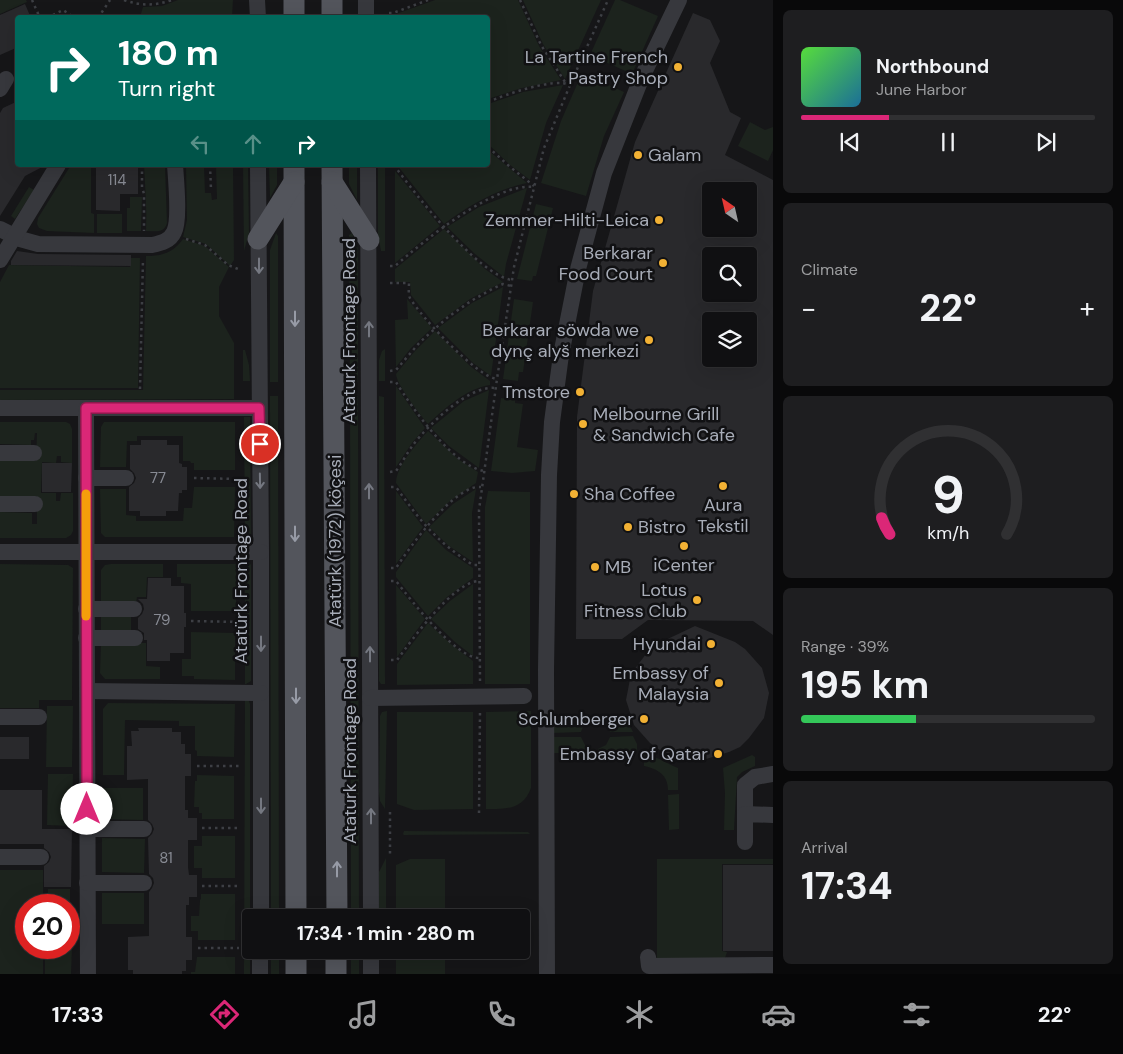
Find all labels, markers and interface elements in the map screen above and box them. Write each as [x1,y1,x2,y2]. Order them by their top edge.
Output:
text: 180 m [118,30,219,76]
icon: right [35,35,100,100]
place label: La Tartine French Pastry Shop [525,45,668,90]
text: Northbound [876,54,989,79]
marker: La Tartine French Pastry Shop [672,61,684,73]
text: Turn right [118,74,215,103]
text: June Harbor [876,79,967,100]
icon: previous [836,128,864,156]
icon: pause [934,128,962,156]
icon: next [1032,128,1060,156]
icon: left [186,130,214,158]
icon: ahead [239,130,267,158]
icon: right [292,130,320,158]
place label: Galam [648,143,701,167]
marker: Galam [632,149,644,161]
house number: 114 [108,170,126,190]
north arrow [702,182,758,238]
map controls [702,182,757,367]
place label: Zemmer-Hilti-Leica [485,208,649,232]
marker: Zemmer-Hilti-Leica [653,214,665,226]
street label: Ataturk Frontage Road [337,238,361,424]
place label: Berkarar Food Court [559,241,653,286]
button: search [702,247,757,302]
marker: Berkarar Food Court [657,257,669,269]
one-way arrow [254,258,263,274]
text: Climate [801,259,858,280]
text: 22° [919,283,977,333]
text: − [801,290,816,327]
text: + [1080,290,1095,327]
one-way arrow [290,310,300,326]
button: layers [702,312,757,367]
place label: Berkarar söwda we dynç alyš merkezi [482,318,639,363]
one-way arrow [364,321,373,337]
marker: Berkarar söwda we dynç alyš merkezi [643,334,655,346]
place label: Tmstore [502,380,570,404]
marker: Tmstore [574,386,586,398]
place label: Melbourne Grill & Sandwich Cafe [593,402,735,447]
marker: Melbourne Grill & Sandwich Cafe [577,418,589,430]
pin [239,423,281,465]
icon: arrive [246,430,274,458]
street label: Atatürk (1972) köçesi [323,455,347,627]
text: 9 [931,461,965,529]
house number: 77 [150,468,166,488]
one-way arrow [256,473,265,489]
street label: Atatürk Frontage Road [229,478,253,664]
marker: Aura Tekstil [717,480,729,492]
place label: Sha Coffee [584,482,675,506]
one-way arrow [364,484,374,500]
marker: Sha Coffee [568,488,580,500]
place label: Aura Tekstil [697,493,749,538]
place label: Bistro [638,515,686,539]
marker: Bistro [622,521,634,533]
text: km/h [927,521,969,545]
one-way arrow [290,525,300,541]
marker: iCenter [678,540,690,552]
place label: iCenter [653,553,715,577]
place label: MB [605,555,631,579]
marker: MB [589,561,601,573]
place label: Lotus Fitness Club [584,578,687,623]
marker: Lotus Fitness Club [691,594,703,606]
house number: 79 [153,610,171,630]
place label: Hyundai [633,632,701,656]
one-way arrow [256,635,266,651]
text: Range · 39% [801,636,889,657]
marker: Hyundai [705,638,717,650]
one-way arrow [365,646,375,662]
street label: Ataturk Frontage Road [338,658,362,844]
text: 195 km [801,660,929,710]
place label: Embassy of Malaysia [612,661,709,706]
marker: Embassy of Malaysia [713,677,725,689]
one-way arrow [291,688,300,704]
place label: Schlumberger [518,707,634,731]
marker: Schlumberger [638,713,650,725]
place label: Embassy of Qatar [560,742,708,766]
marker: Embassy of Qatar [712,748,724,760]
position arrow [60,782,112,834]
one-way arrow [256,798,266,814]
one-way arrow [366,809,375,825]
text: Arrival [801,837,848,858]
house number: 81 [159,848,173,868]
one-way arrow [332,861,342,878]
text: 17:34 [801,861,893,911]
speed limit sign: 20 [15,894,80,959]
text: 17:34 · 1 min · 280 m [297,921,475,946]
icon: directions [207,997,242,1032]
icon: music [346,997,381,1032]
icon: phone [484,997,519,1032]
icon: climate [622,997,657,1032]
icon: car [761,997,796,1032]
icon: filters [899,997,934,1032]
text: 17:33 [52,1000,104,1029]
text: 22° [1038,1000,1071,1029]

